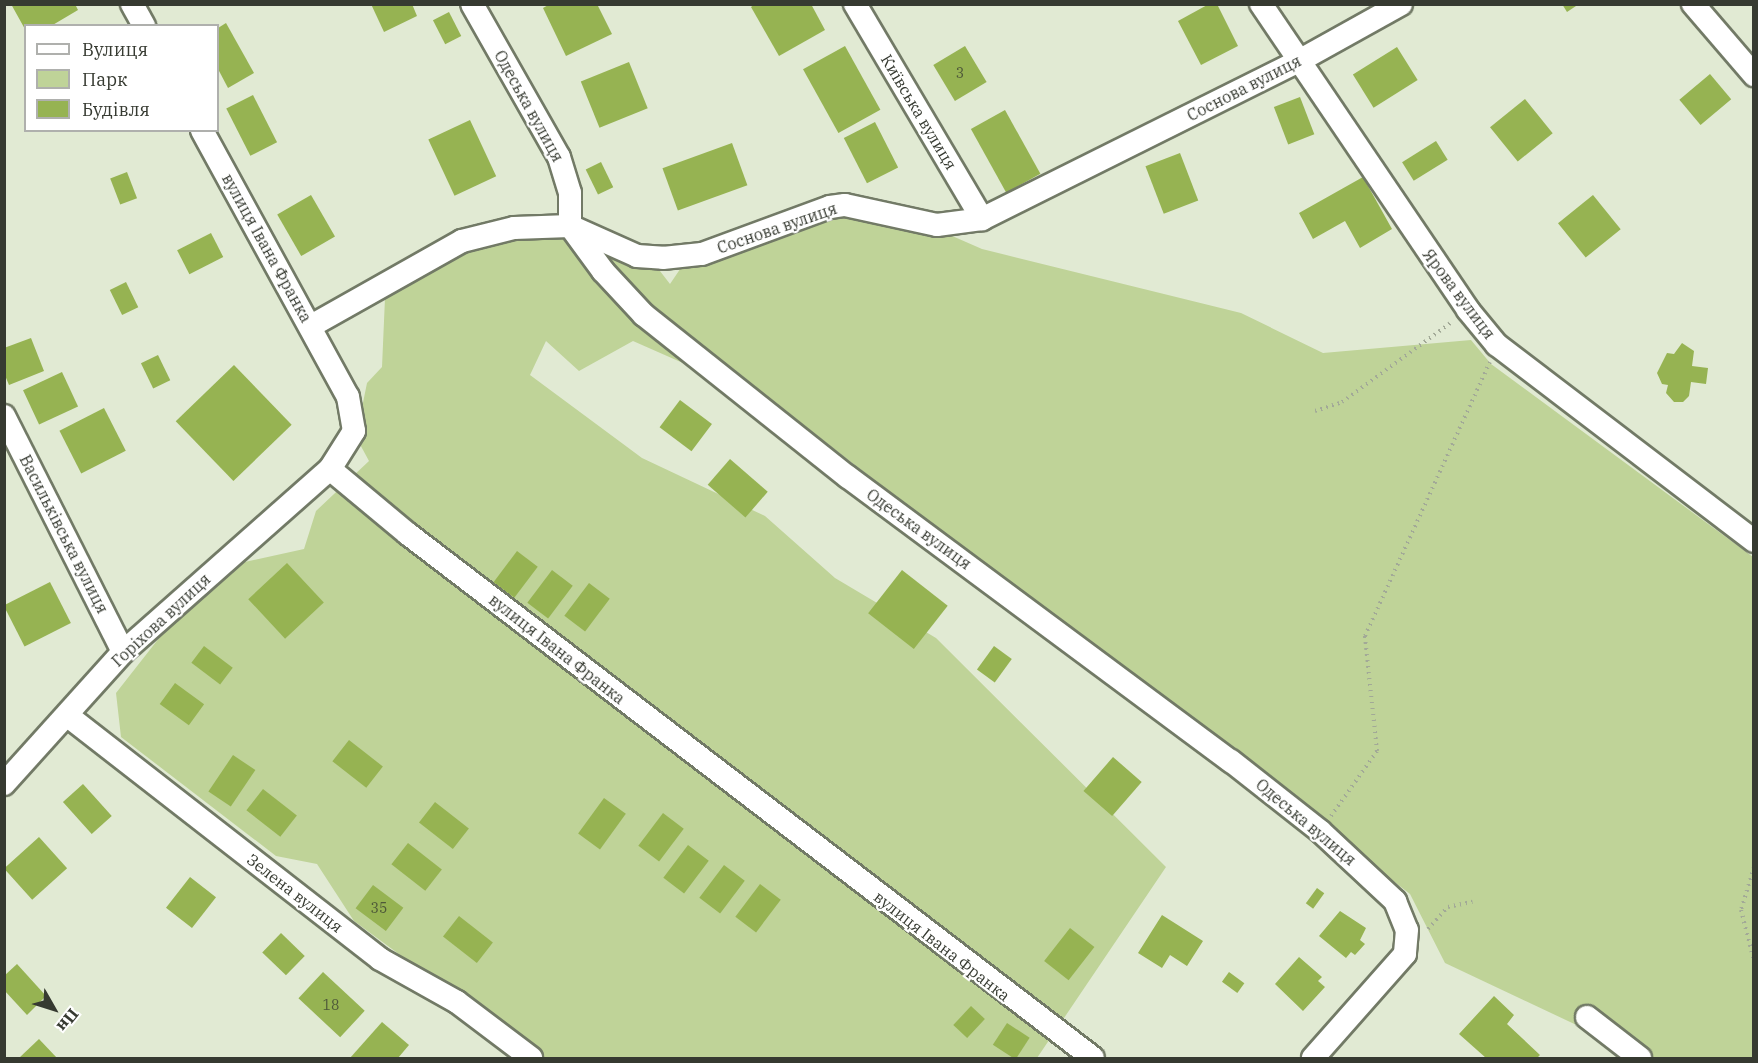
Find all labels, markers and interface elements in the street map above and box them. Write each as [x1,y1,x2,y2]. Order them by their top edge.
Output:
legend [24,24,219,132]
text: Вулиця [82,38,148,61]
street label: Одеська вулиця [490,47,568,165]
street label: Київська вулиця [877,51,961,173]
street label: Соснова вулиця [1184,51,1304,125]
house number: 3 [956,65,964,81]
text: Парк [82,68,128,91]
text: Будівля [82,98,150,121]
street label: вулиця Івана Франка [218,170,316,326]
street label: Соснова вулиця [715,198,839,258]
street label: Ярова вулиця [1419,245,1499,343]
street label: Васильківська вулиця [16,451,112,617]
street label: Одеська вулиця [863,485,975,573]
street label: Горіхова вулиця [108,569,214,671]
street label: вулиця Івана Франка [485,590,629,708]
street label: Одеська вулиця [1252,775,1360,869]
street label: Зелена вулиця [243,850,347,936]
street label: вулиця Івана Франка [870,887,1014,1005]
house number: 35 [371,900,387,916]
north arrow [24,979,84,1039]
house number: 18 [323,997,339,1013]
text: Пн [53,1005,83,1036]

